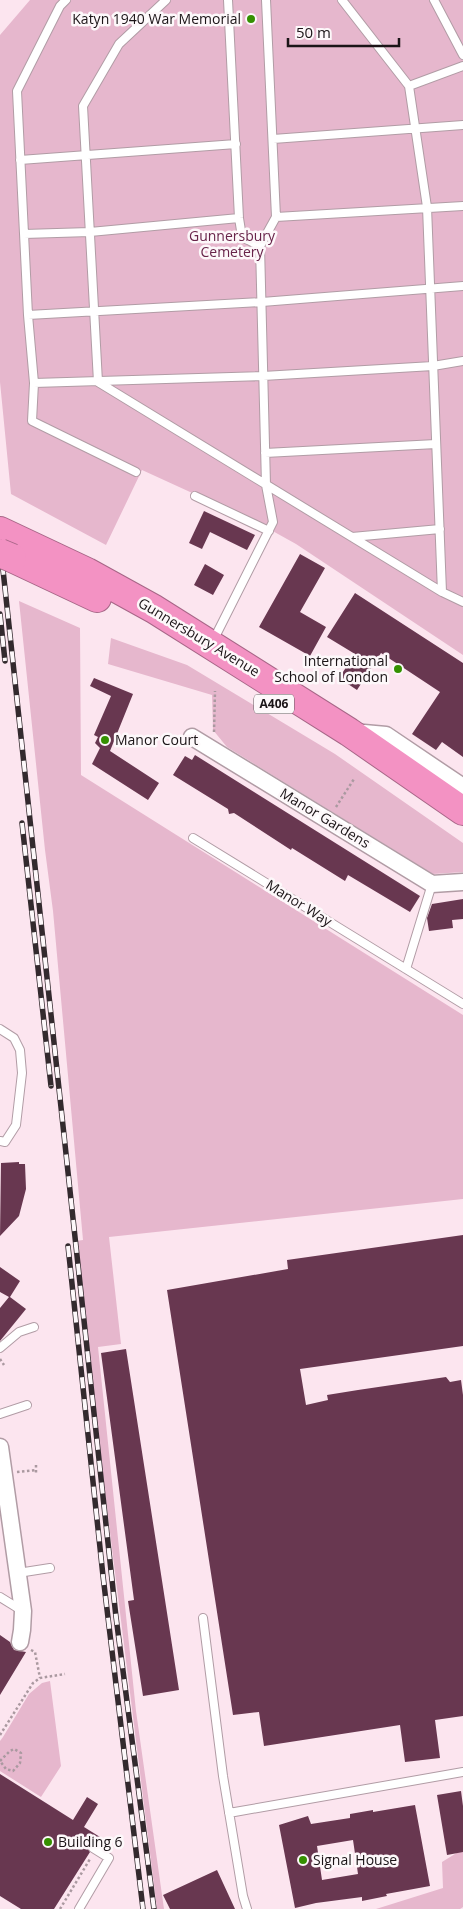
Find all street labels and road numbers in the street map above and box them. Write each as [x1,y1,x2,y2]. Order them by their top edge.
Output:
street label: Gunnersbury Avenue [135,593,264,680]
road number: A406 [254,694,294,714]
street label: Manor Gardens [277,783,374,852]
street label: Manor Way [263,875,337,931]

